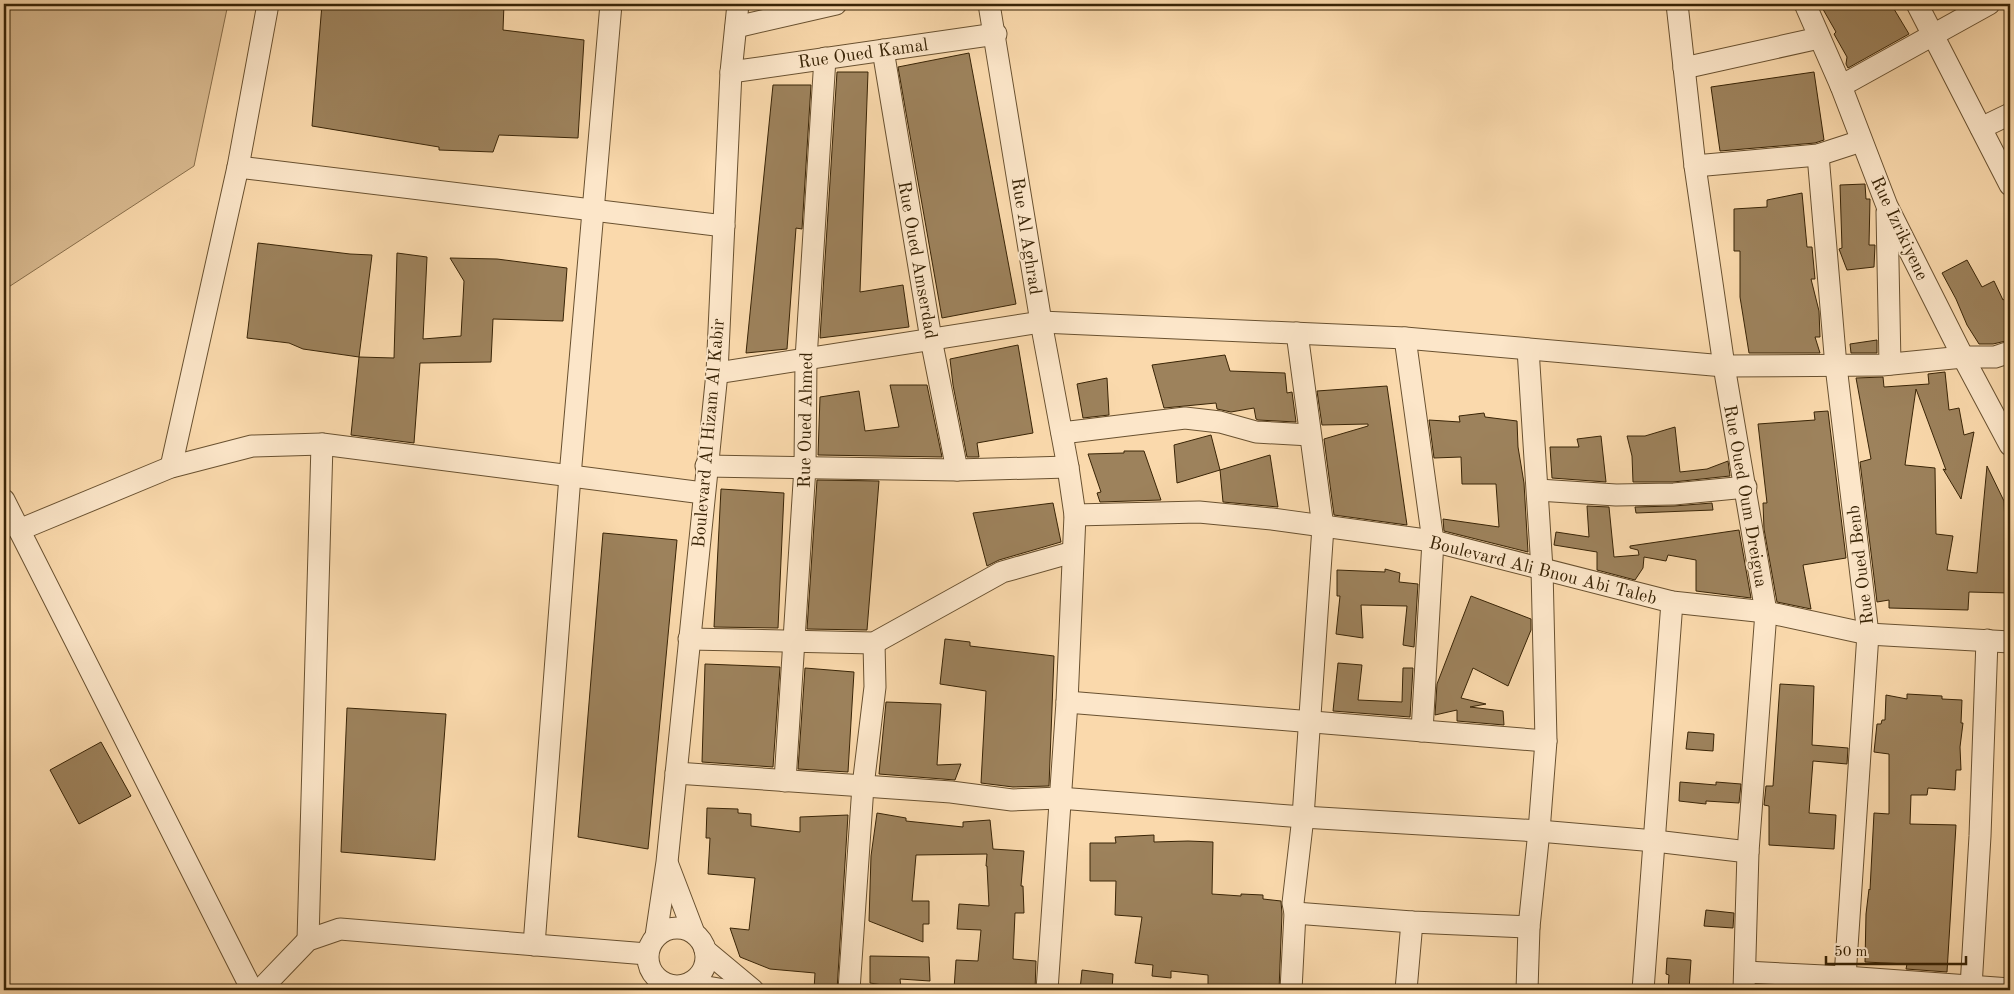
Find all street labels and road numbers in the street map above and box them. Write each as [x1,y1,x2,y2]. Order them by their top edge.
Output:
street label: Rue Oued Kamal [797,36,930,72]
street label: Rue Izrikiyene [1867,174,1931,283]
street label: Rue Al Aghrad [1008,176,1044,296]
street label: Rue Oued Amserdad [894,180,940,340]
street label: Boulevard Al Hizam Al Kabir [690,317,728,549]
street label: Rue Oued Ahmed [796,352,816,488]
street label: Rue Oued Oum Dreigua [1720,403,1770,589]
street label: Rue Oued Benb [1845,504,1877,626]
street label: Boulevard Ali Bnou Abi Taleb [1427,534,1658,608]

